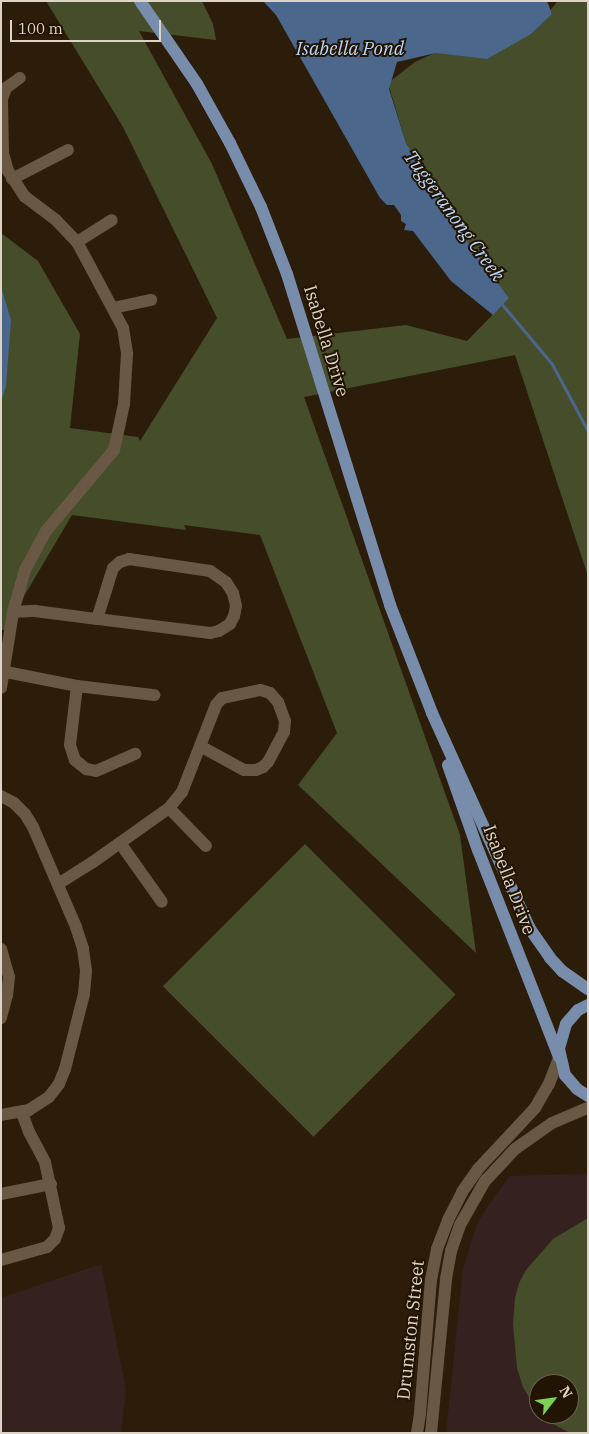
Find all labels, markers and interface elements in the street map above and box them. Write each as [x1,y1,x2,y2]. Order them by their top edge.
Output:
scale bar [12,10,164,42]
text: 100 m [18,19,63,38]
water label: Isabella Pond [296,38,404,60]
water label: Tuggeranong Creek [399,146,509,286]
street label: Isabella Drive [299,283,353,399]
street label: Isabella Drive [478,822,540,938]
street label: Drumston Street [393,1259,429,1401]
north arrow [529,1374,579,1424]
text: N [556,1383,577,1401]

